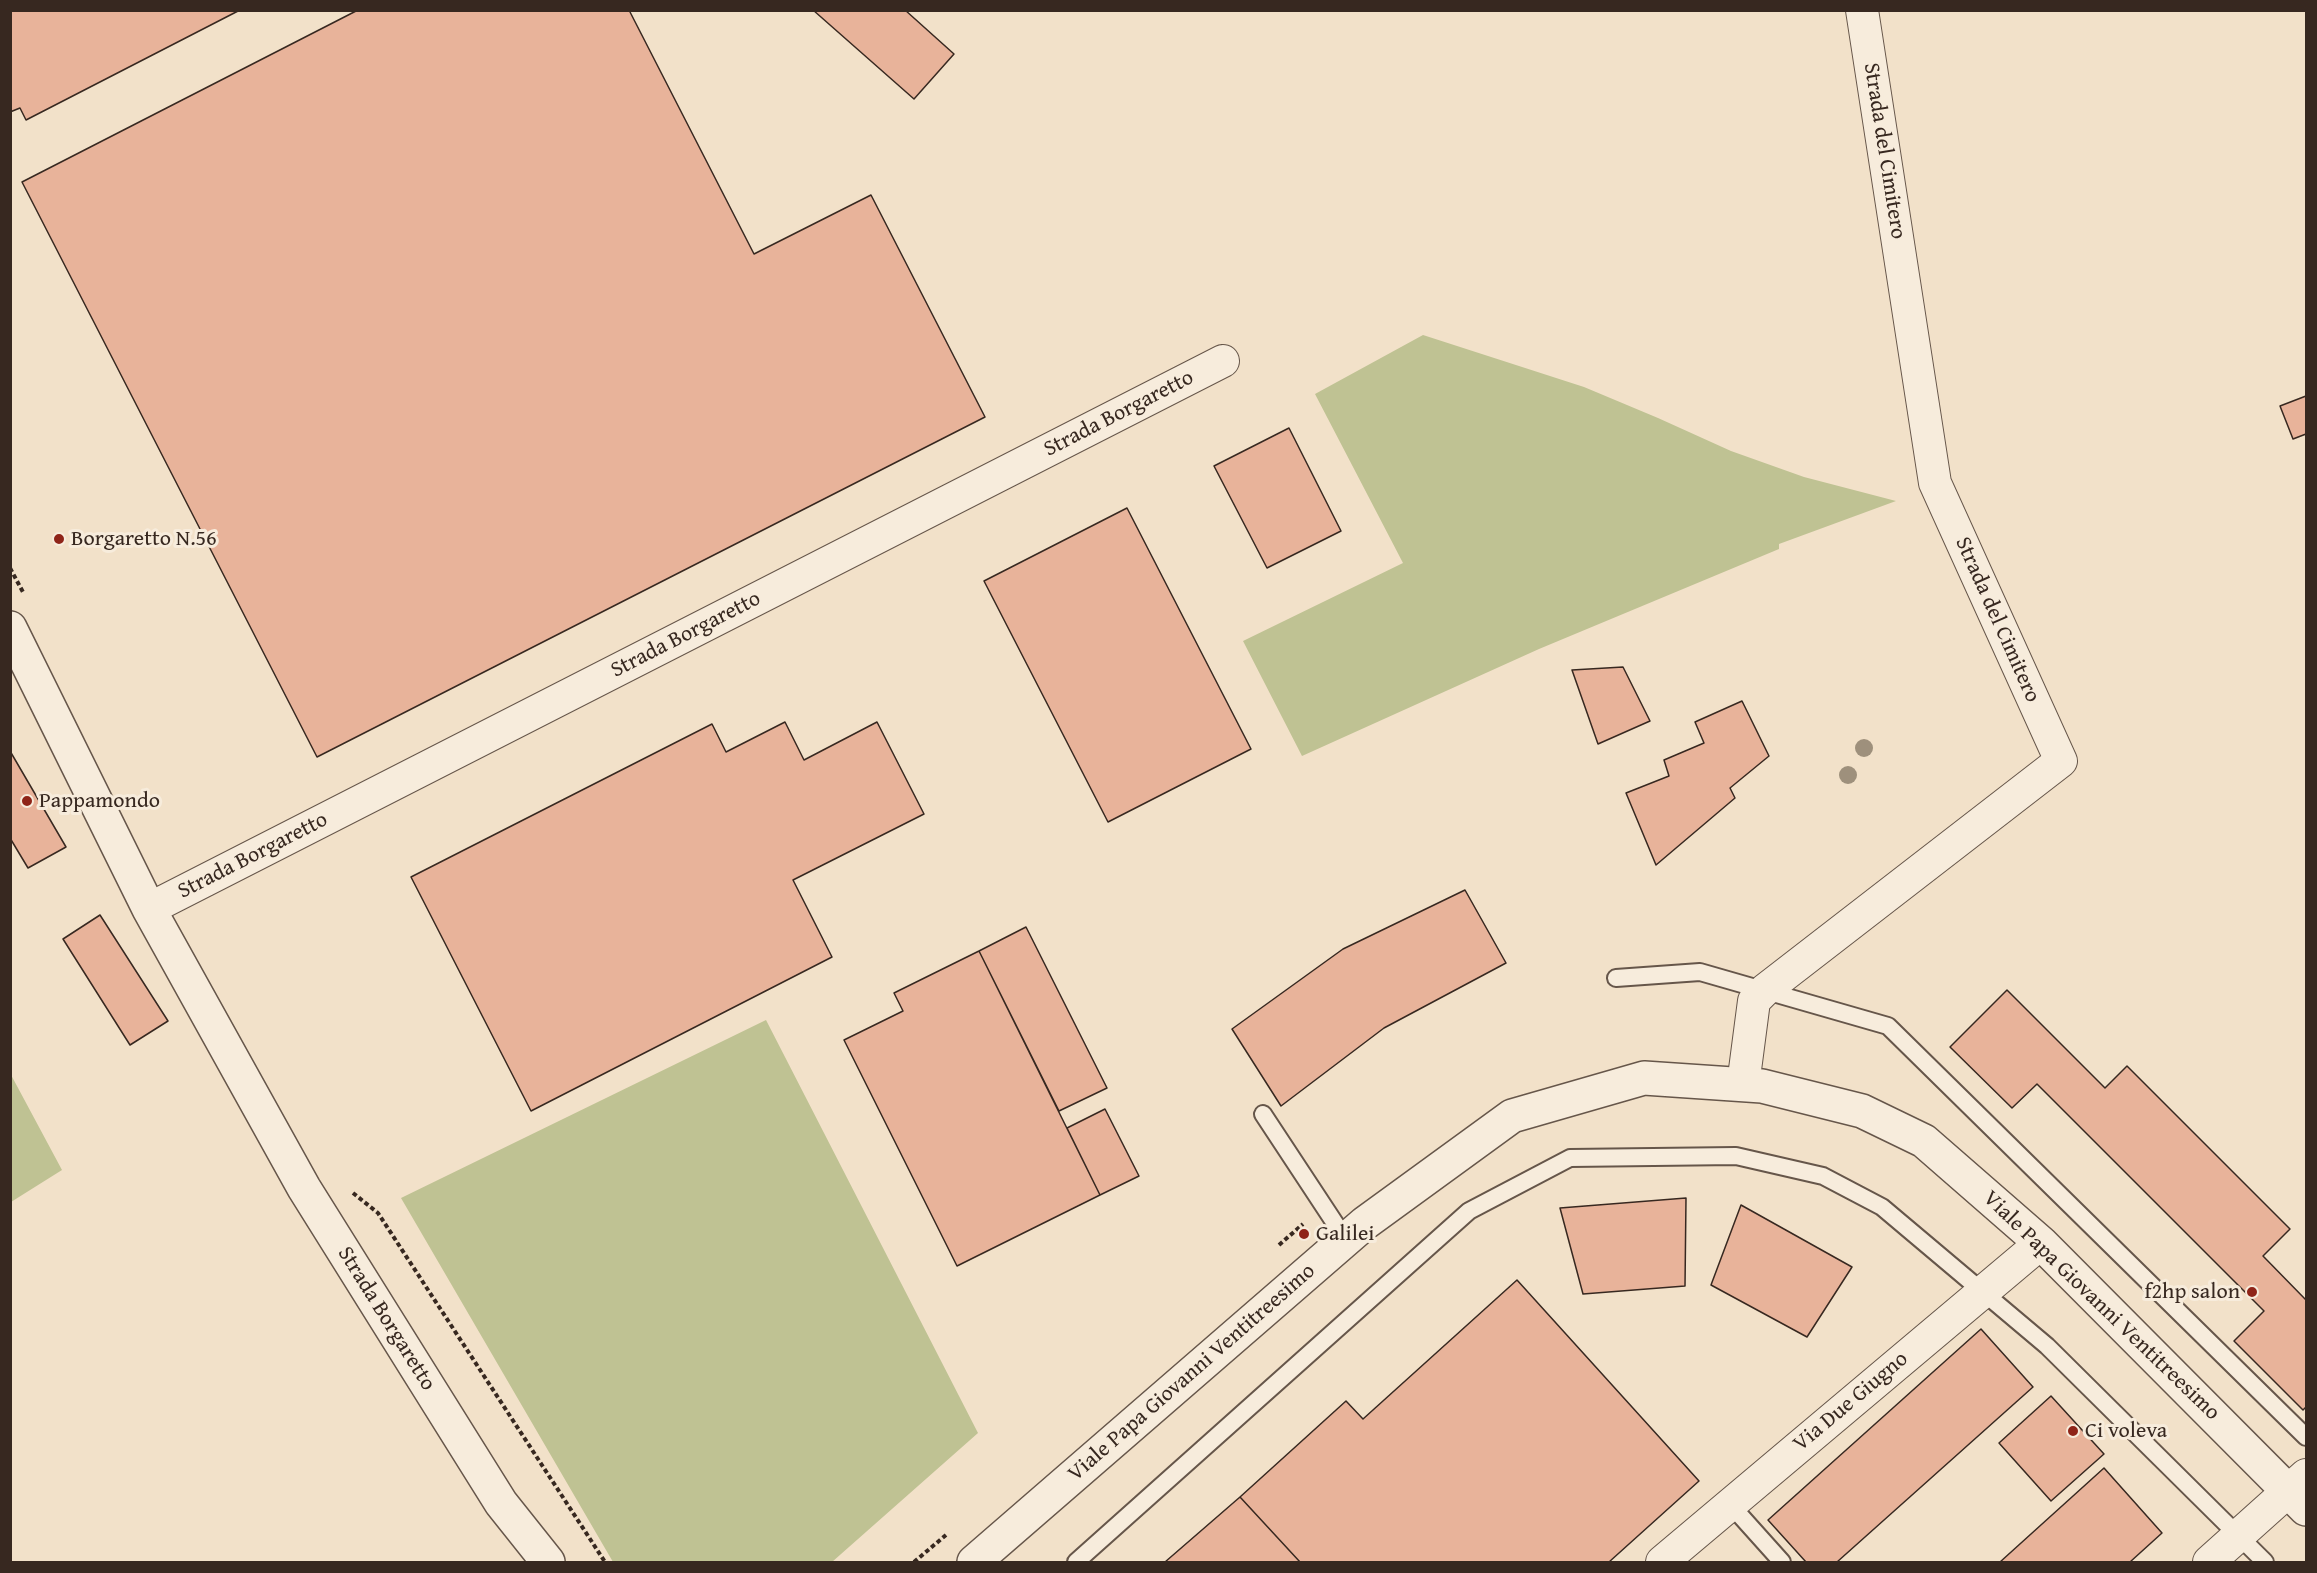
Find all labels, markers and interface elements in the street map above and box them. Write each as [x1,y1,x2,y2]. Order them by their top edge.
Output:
street label: Strada del Cimitero [1857,61,1911,241]
street label: Strada Borgaretto [1040,365,1198,463]
place label: Borgaretto N.56 [71,526,217,552]
marker: Borgaretto N.56 [52,532,66,546]
street label: Strada del Cimitero [1949,533,2045,707]
street label: Strada Borgaretto [607,586,765,684]
place label: Pappamondo [39,788,160,814]
marker: Pappamondo [20,794,34,808]
street label: Strada Borgaretto [174,807,332,905]
street label: Viale Papa Giovanni Ventitreesimo [1977,1186,2225,1426]
place label: Galilei [1316,1221,1374,1247]
marker: Galilei [1297,1227,1311,1241]
street label: Strada Borgaretto [331,1242,441,1396]
street label: Viale Papa Giovanni Ventitreesimo [1063,1258,1321,1488]
place label: f2hp salon [2144,1279,2240,1305]
marker: f2hp salon [2245,1285,2259,1299]
street label: Via Due Giugno [1788,1346,1914,1458]
place label: Ci voleva [2085,1418,2167,1444]
marker: Ci voleva [2066,1424,2080,1438]

